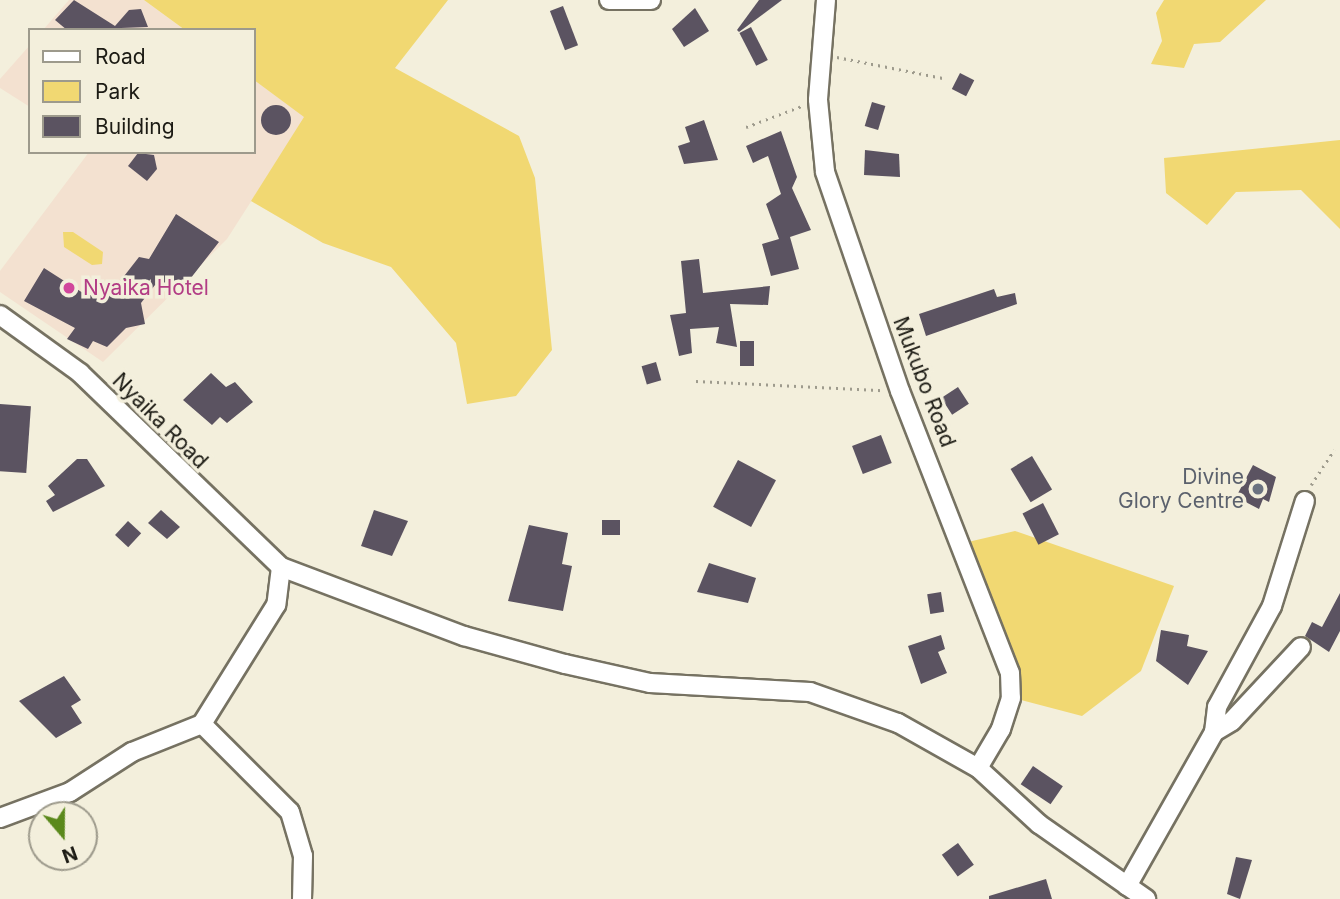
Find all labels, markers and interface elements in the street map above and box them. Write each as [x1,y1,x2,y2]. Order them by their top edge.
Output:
legend [28,28,256,154]
text: Road [95,44,146,69]
text: Park [95,79,140,104]
text: Building [95,114,175,139]
place label: Nyaika Hotel [83,275,209,301]
marker: Nyaika Hotel [61,280,77,296]
street label: Mukubo Road [888,313,960,451]
street label: Nyaika Road [107,368,213,474]
place label: Divine Glory Centre [1118,464,1244,514]
marker: Divine Glory Centre [1250,481,1266,497]
north arrow [28,801,98,871]
text: N [59,841,80,868]

